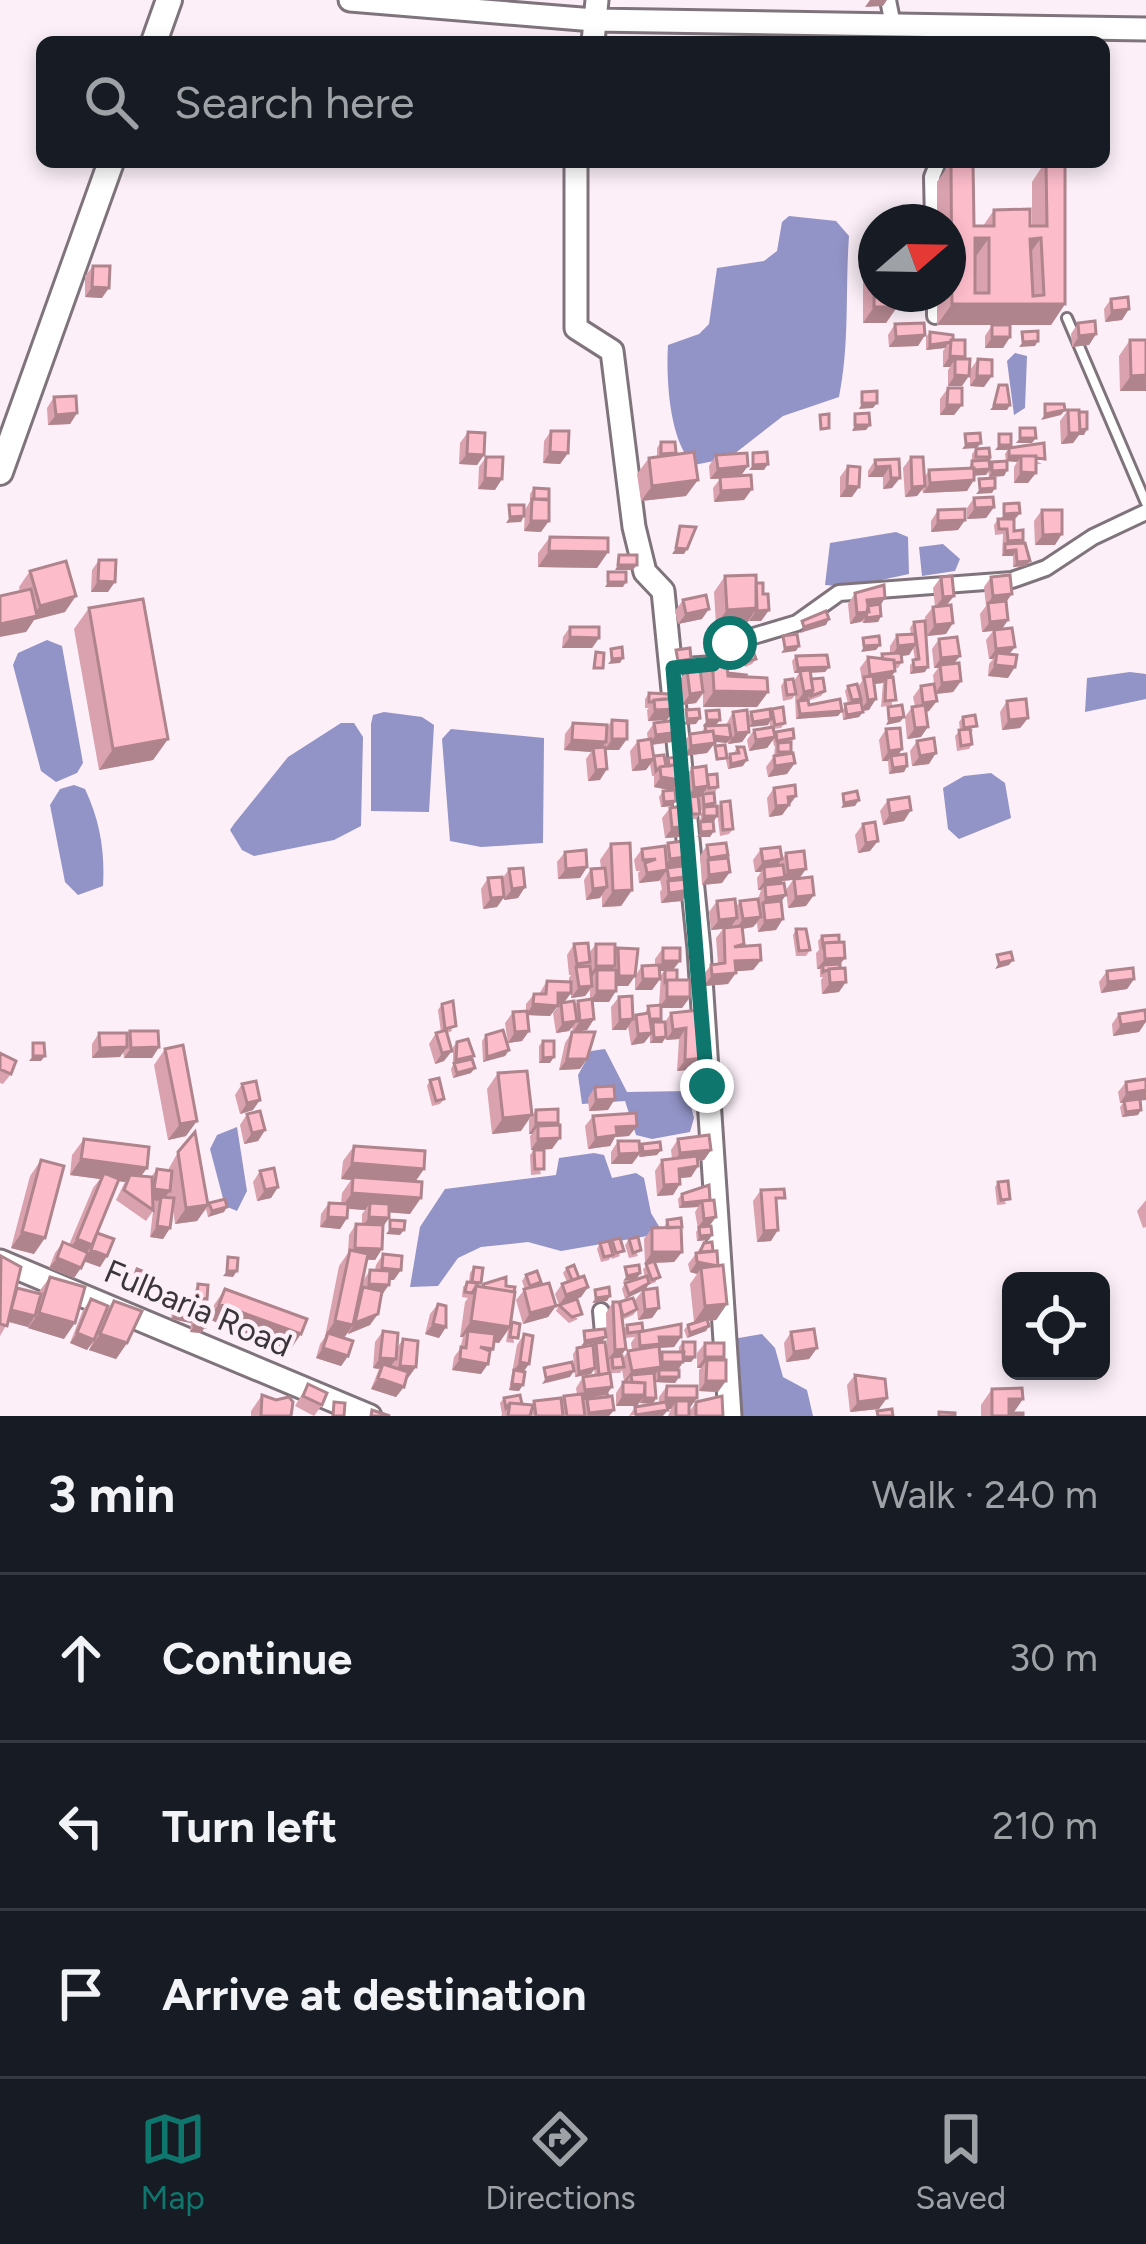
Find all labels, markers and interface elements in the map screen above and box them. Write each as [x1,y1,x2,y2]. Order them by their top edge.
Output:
search box [36,36,1110,168]
icon: search [78,69,144,135]
text: Search here [174,75,414,129]
north arrow [858,204,966,312]
route start [703,616,757,670]
route end [680,1059,734,1113]
street label: Fulbaria Road [99,1251,297,1365]
map controls [1002,1272,1110,1380]
button: locate [1002,1272,1110,1380]
text: 3 min [48,1464,175,1525]
text: Walk · 240 m [872,1471,1098,1518]
icon: ahead [48,1625,114,1691]
text: Continue [162,1631,352,1685]
text: 30 m [1009,1634,1098,1681]
icon: left [48,1793,114,1859]
text: Turn left [162,1799,337,1853]
text: 210 m [992,1802,1098,1849]
icon: arrive [48,1961,114,2027]
text: Arrive at destination [162,1967,586,2021]
tab: Map [140,2106,206,2217]
tab: Directions [485,2106,636,2217]
tab: Saved [915,2106,1006,2217]

